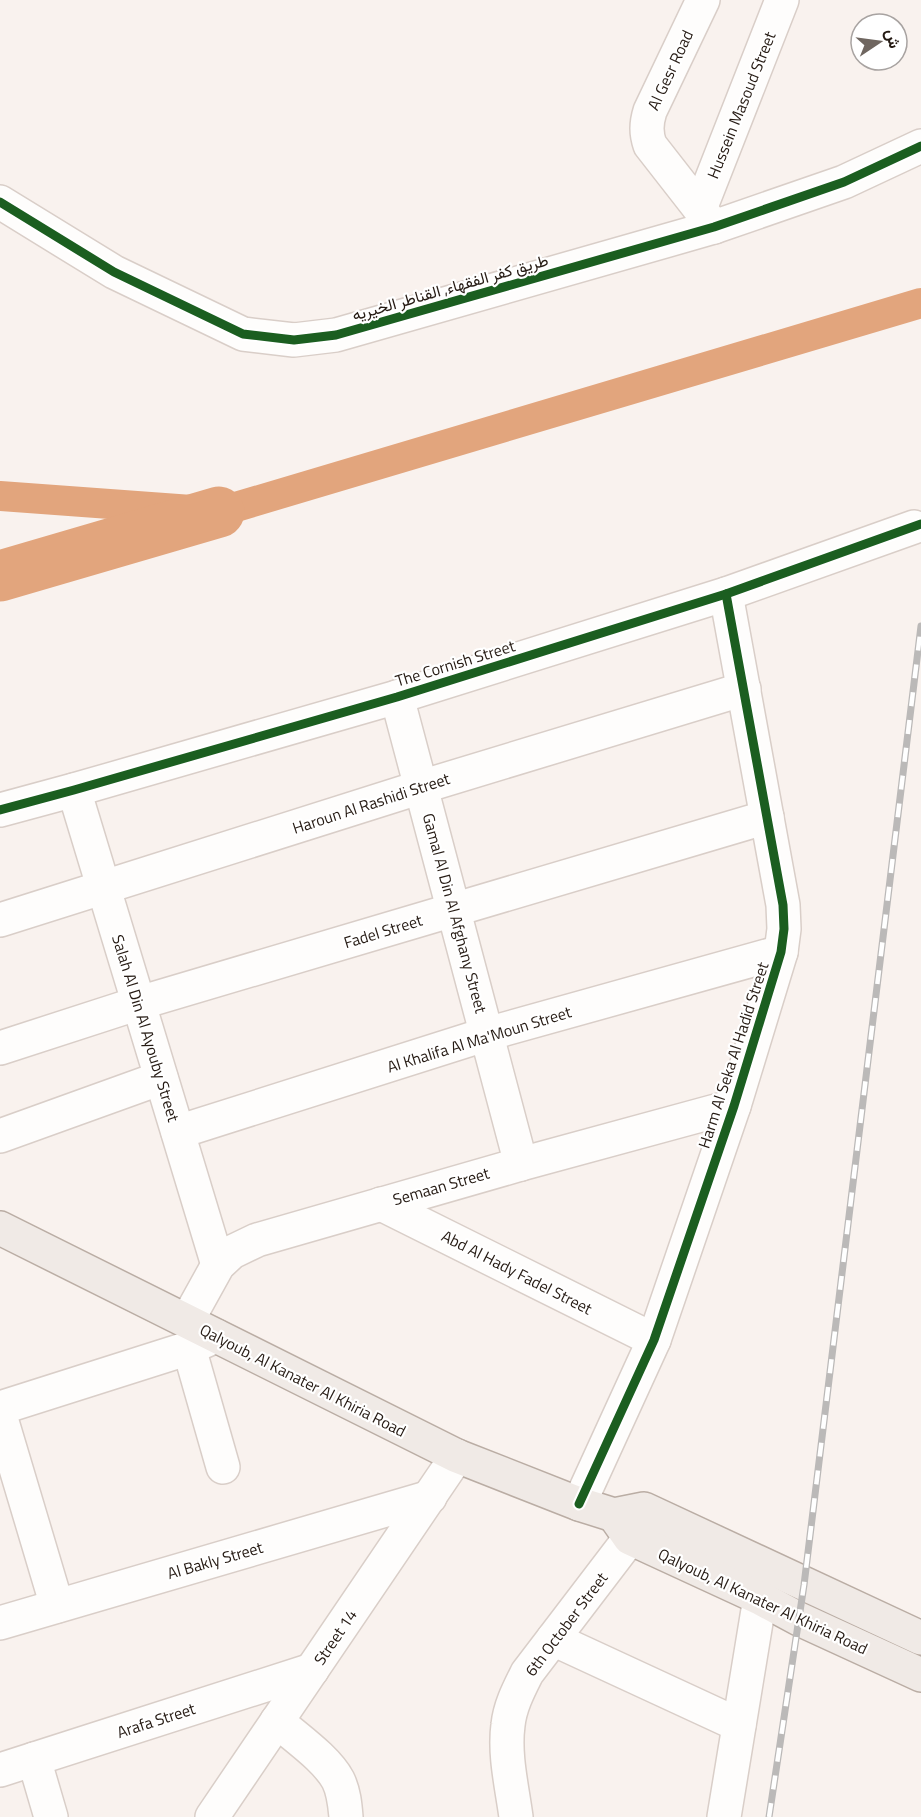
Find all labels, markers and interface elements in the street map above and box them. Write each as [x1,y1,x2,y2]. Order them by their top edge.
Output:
north arrow [849,12,909,72]
street label: Al Gesr Road [641,26,699,114]
street label: Hussein Masoud Street [700,27,782,182]
text: ش [880,27,907,51]
street label: طريق كفر الفقهاء, القناطر الخيريه [349,247,551,327]
street label: The Cornish Street [392,633,518,693]
street label: Haroun Al Rashidi Street [289,766,453,840]
street label: Gamal Al Din Al Afghany Street [417,810,493,1016]
street label: Fadel Street [341,908,426,954]
street label: Salah Al Din Al Ayouby Street [106,931,186,1125]
street label: Harm Al Seka Al Hadid Street [692,958,775,1151]
street label: Al Khalifa Al Ma'Moun Street [384,999,575,1078]
street label: Semaan Street [390,1161,493,1211]
street label: Abd Al Hady Fadel Street [438,1224,597,1321]
street label: Qalyoub, Al Kanater Al Khiria Road [196,1317,410,1443]
street label: Al Bakly Street [164,1535,266,1585]
street label: Qalyoub, Al Kanater Al Khiria Road [654,1542,872,1660]
street label: 6th October Street [519,1567,613,1681]
street label: Street 14 [308,1604,362,1670]
street label: Arafa Street [114,1696,199,1744]

